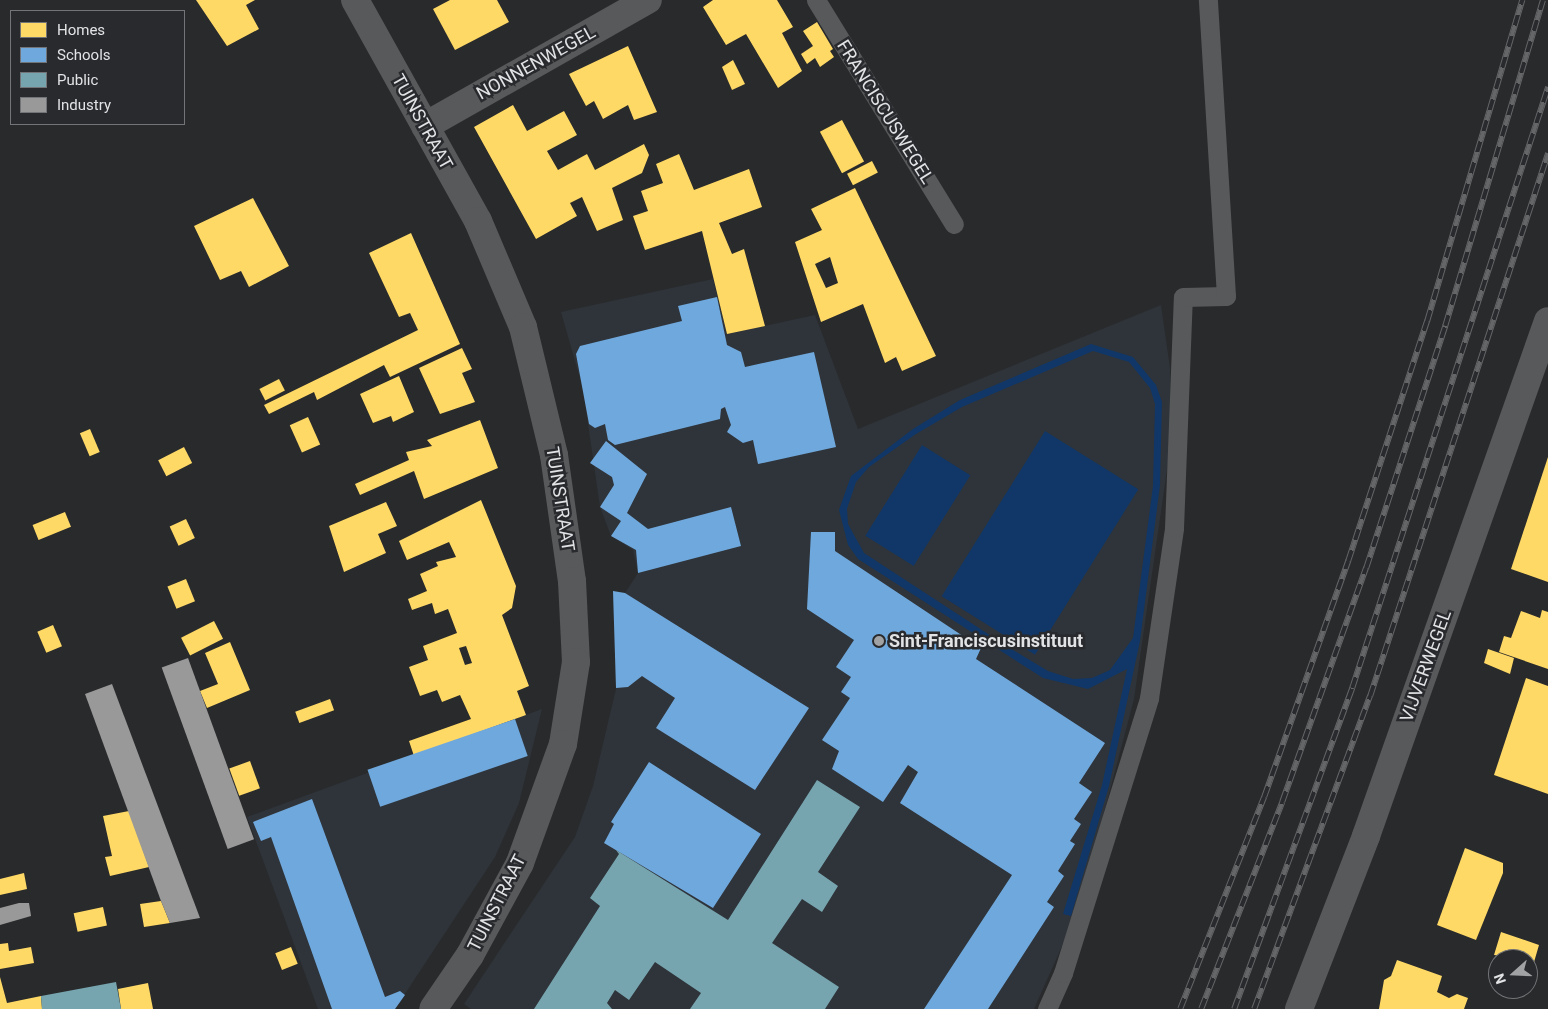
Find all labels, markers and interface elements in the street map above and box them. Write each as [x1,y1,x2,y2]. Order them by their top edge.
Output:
legend [10,10,185,125]
text: Homes [57,21,105,39]
street label: NONNENWEGEL [473,21,599,105]
street label: FRANCISCUSWEGEL [832,36,938,188]
text: Schools [57,46,111,64]
text: Public [57,71,98,89]
street label: TUINSTRAAT [387,71,457,173]
text: Industry [57,96,111,114]
street label: TUINSTRAAT [541,445,579,553]
street label: VIJVERWEGEL [1396,607,1456,725]
place label: Sint-Franciscusinstituut [889,630,1083,652]
marker: Sint-Franciscusinstituut [873,635,885,647]
street label: TUINSTRAAT [463,851,531,955]
north arrow [1488,949,1538,999]
text: N [1491,971,1509,986]

